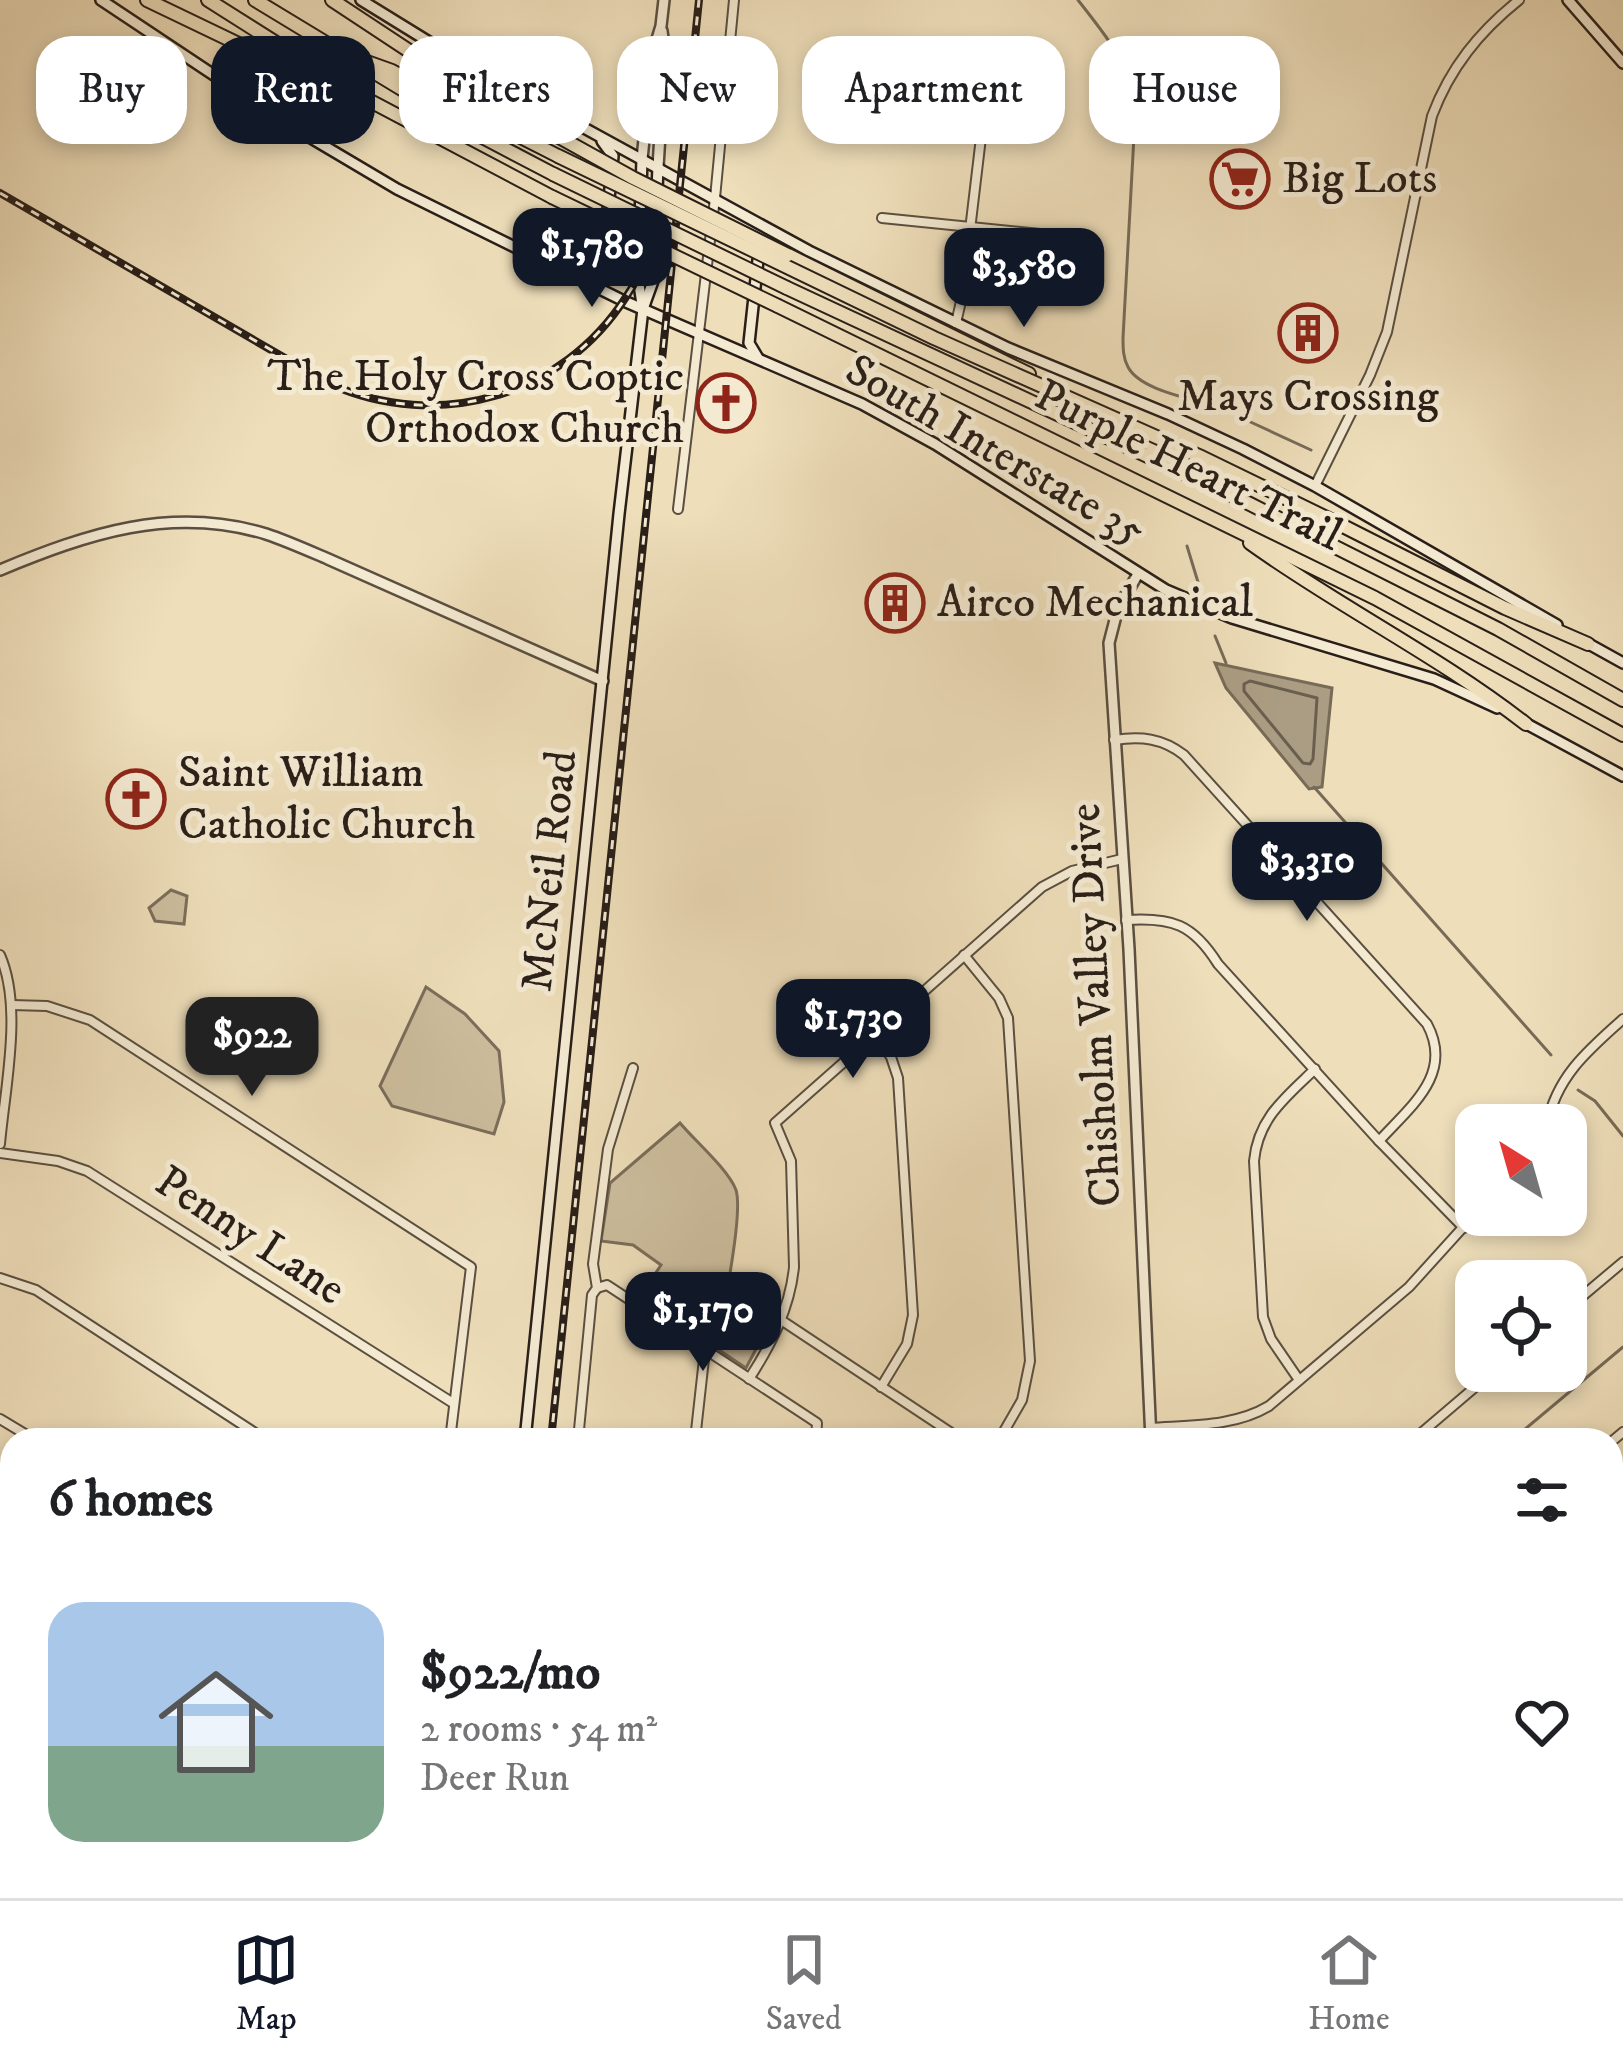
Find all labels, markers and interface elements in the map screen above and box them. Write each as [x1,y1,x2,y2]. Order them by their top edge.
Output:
chip: Buy [36,36,187,144]
chip: Rent [211,36,375,144]
chip: Filters [399,36,593,144]
chip: New [617,36,778,144]
chip: Apartment [802,36,1065,144]
chip: House [1089,36,1280,144]
supermarket icon: Big Lots [1209,148,1271,210]
place label: Big Lots [1282,151,1437,207]
pin: $1,780 [494,208,690,310]
text: $1,780 [540,222,644,271]
pin: $3,580 [926,228,1122,330]
text: $3,580 [971,242,1077,291]
building icon: Mays Crossing [1277,302,1339,364]
street label: South Interstate 35 [835,343,1155,559]
place label: The Holy Cross Coptic Orthodox Church [268,349,684,457]
street label: Purple Heart Trail [1025,367,1351,565]
place label: Mays Crossing [1177,369,1439,425]
church icon: The Holy Cross Coptic Orthodox Church [695,372,757,434]
building icon: Airco Mechanical [864,572,926,634]
place label: Airco Mechanical [937,575,1254,631]
place label: Saint William Catholic Church [178,745,475,853]
street label: McNeil Road [509,747,591,994]
church icon: Saint William Catholic Church [105,768,167,830]
street label: Chisholm Valley Drive [1057,802,1135,1208]
pin: $3,310 [1209,822,1405,924]
text: $3,310 [1259,836,1355,885]
pin: $1,730 [755,979,951,1081]
text: $1,730 [803,993,903,1042]
pin: $922 [181,997,323,1099]
text: $922 [212,1011,292,1060]
north arrow [1455,1104,1587,1236]
map controls [1455,1104,1587,1392]
street label: Penny Lane [144,1154,356,1318]
button: locate [1455,1260,1587,1392]
pin: $1,170 [605,1272,801,1374]
text: $1,170 [652,1286,754,1335]
icon: filters [1509,1467,1575,1533]
text: 6 homes [48,1468,213,1532]
text: $922/mo [420,1641,600,1705]
icon: home [144,1650,288,1794]
icon: heart [1509,1689,1575,1755]
text: 2 rooms · 54 m² [420,1705,657,1754]
text: Deer Run [420,1754,569,1803]
tab: Map [233,1927,299,2040]
tab: Saved [766,1927,842,2040]
tab: Home [1308,1927,1390,2040]

